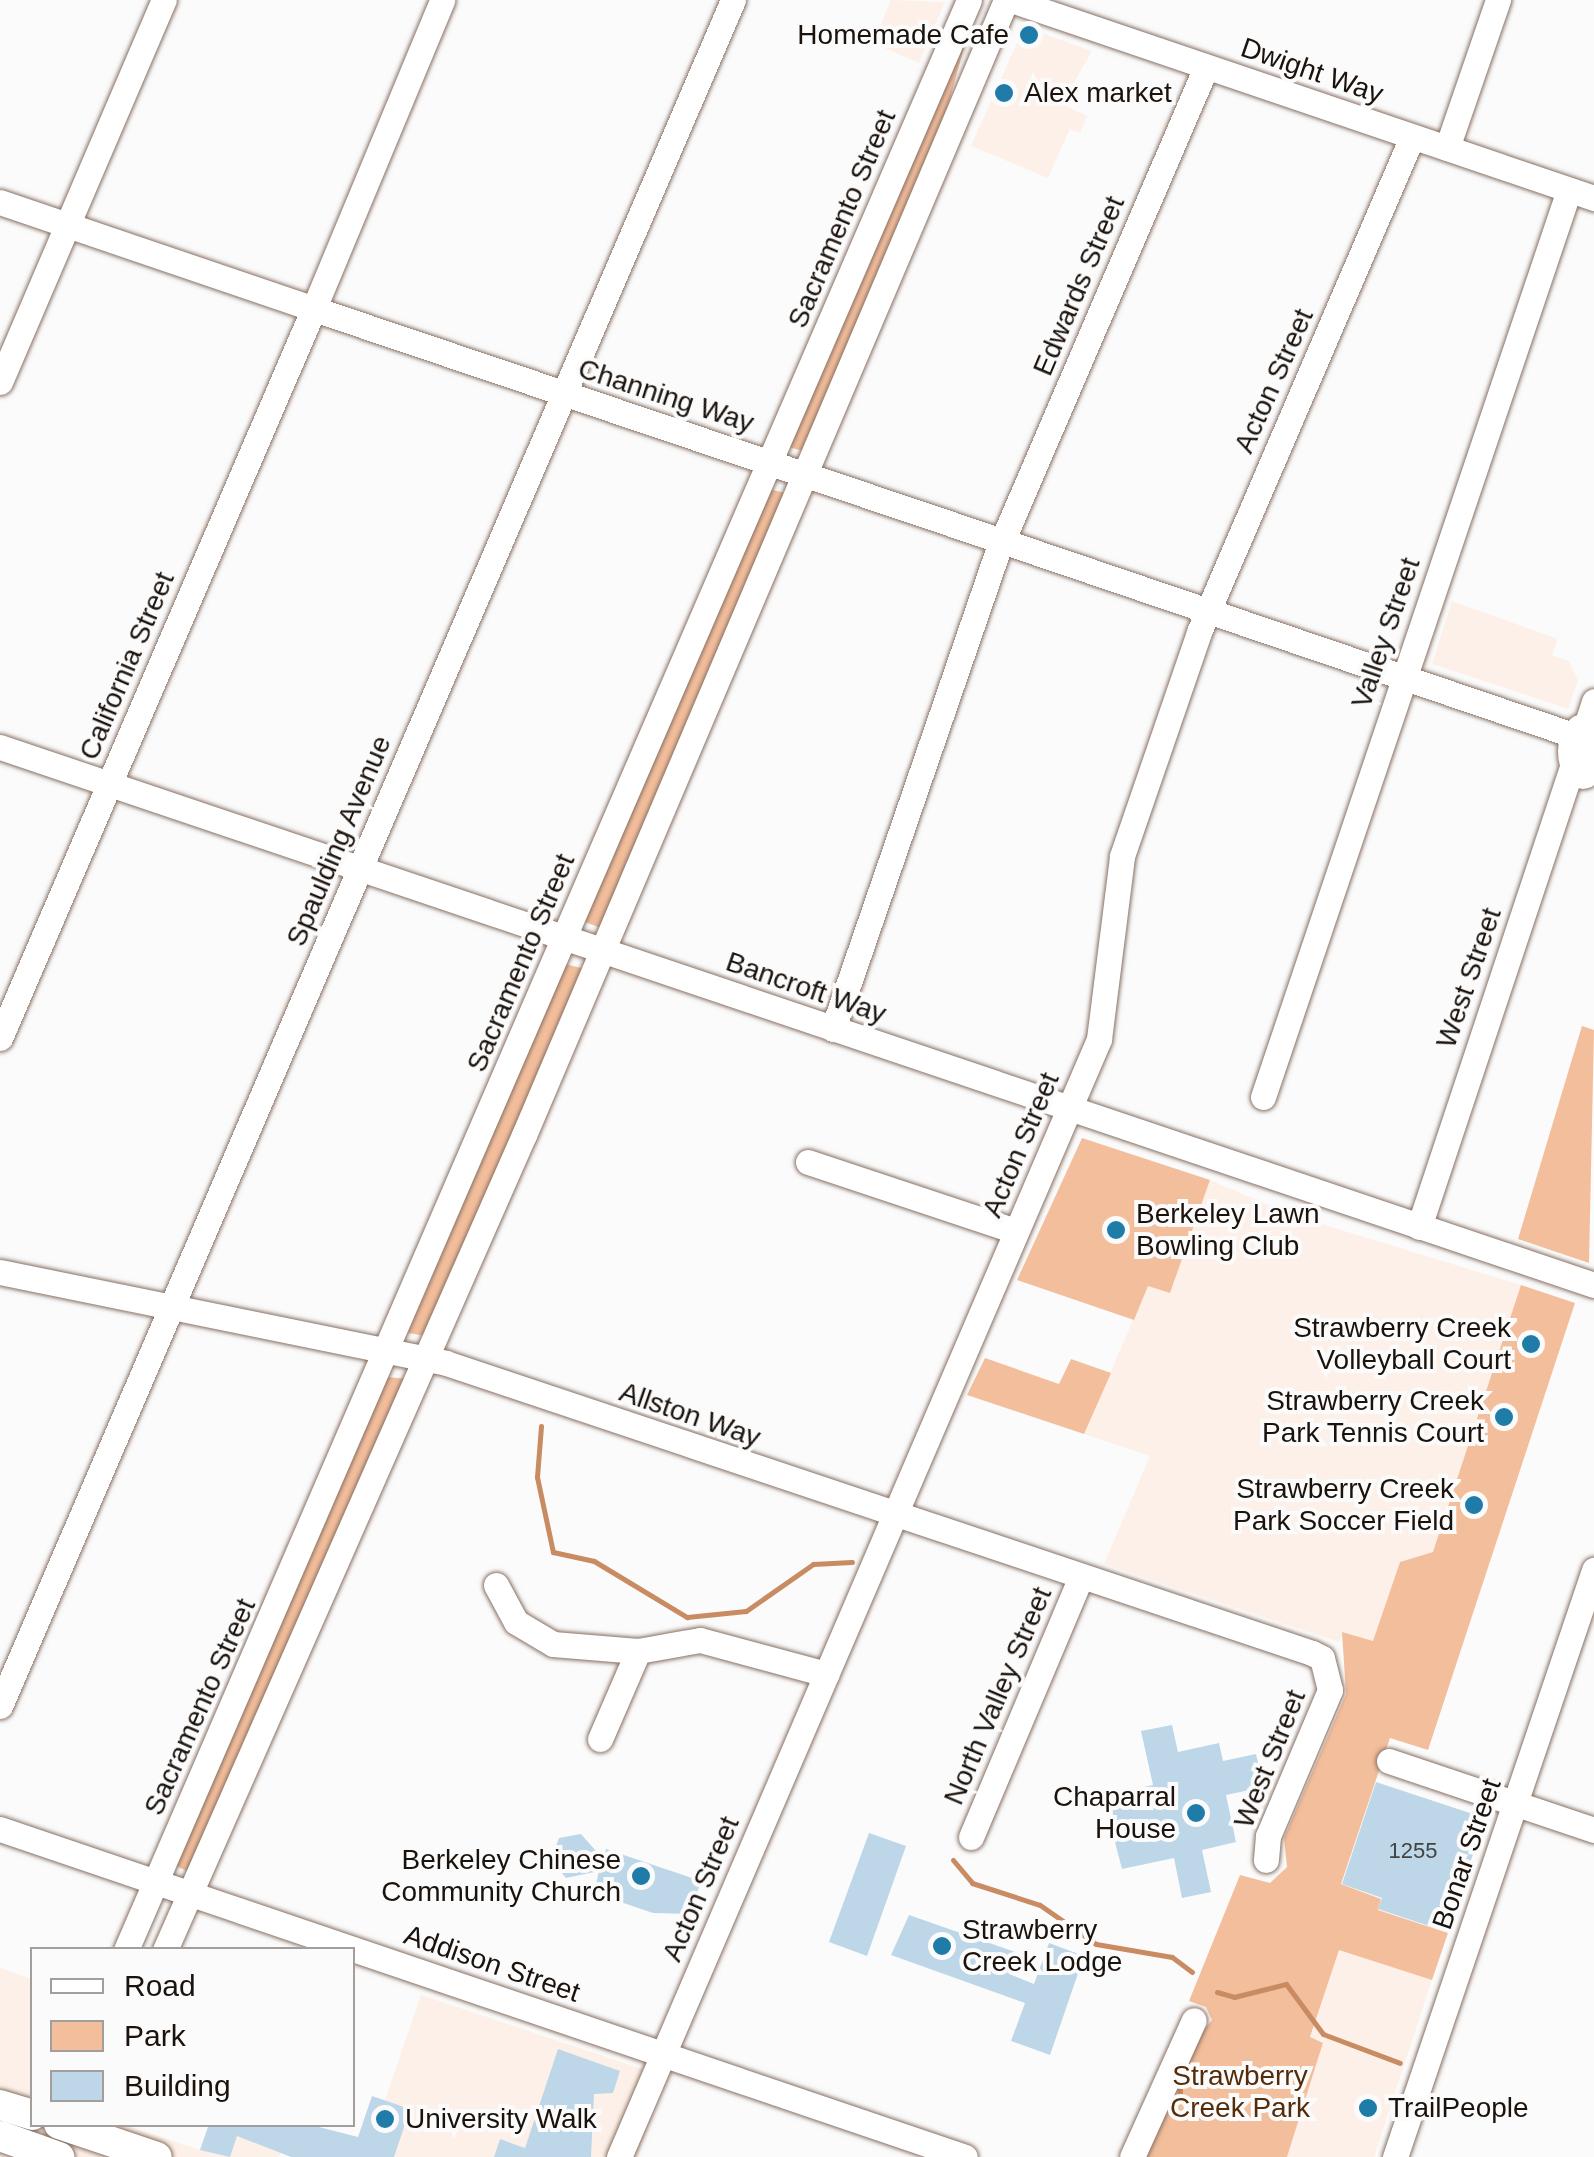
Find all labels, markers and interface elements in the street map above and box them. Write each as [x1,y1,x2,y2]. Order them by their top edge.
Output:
place label: Homemade Cafe [797,18,1009,52]
marker: Homemade Cafe [1018,24,1040,46]
street label: Dwight Way [1236,31,1388,111]
place label: Alex market [1024,76,1172,110]
marker: Alex market [993,82,1015,104]
street label: Sacramento Street [781,105,903,333]
street label: Edwards Street [1026,191,1132,381]
street label: Acton Street [1227,304,1321,458]
street label: Channing Way [574,352,758,440]
street label: Valley Street [1345,553,1427,713]
street label: California Street [72,567,182,765]
street label: Spaulding Avenue [279,730,399,952]
street label: Sacramento Street [460,849,582,1077]
street label: West Street [1429,904,1509,1052]
street label: Bancroft Way [722,945,890,1031]
street label: Acton Street [975,1068,1067,1222]
place label: Berkeley Lawn Bowling Club [1136,1197,1320,1263]
marker: Berkeley Lawn Bowling Club [1105,1219,1127,1241]
place label: Strawberry Creek Volleyball Court [1293,1311,1511,1377]
marker: Strawberry Creek Volleyball Court [1520,1333,1542,1355]
street label: Allston Way [615,1375,765,1455]
place label: Strawberry Creek Park Tennis Court [1261,1384,1484,1450]
marker: Strawberry Creek Park Tennis Court [1493,1406,1515,1428]
place label: Strawberry Creek Park Soccer Field [1233,1472,1454,1538]
marker: Strawberry Creek Park Soccer Field [1463,1494,1485,1516]
street label: North Valley Street [937,1582,1059,1810]
street label: Sacramento Street [137,1594,263,1820]
street label: West Street [1227,1685,1313,1833]
street label: Bonar Street [1426,1774,1508,1934]
place label: Chaparral House [1053,1780,1176,1846]
marker: Chaparral House [1185,1802,1207,1824]
street label: Acton Street [655,1812,747,1966]
house number: 1255 [1389,1838,1437,1864]
place label: Berkeley Chinese Community Church [381,1843,621,1909]
marker: Berkeley Chinese Community Church [630,1865,652,1887]
place label: Strawberry Creek Lodge [962,1913,1122,1979]
street label: Addison Street [400,1918,584,2010]
marker: Strawberry Creek Lodge [931,1935,953,1957]
legend [30,1947,355,2127]
text: Road [124,1969,196,2002]
text: Park [124,2019,186,2052]
park label: Strawberry Creek Park [1170,2059,1310,2125]
text: Building [124,2069,231,2102]
place label: TrailPeople [1388,2091,1529,2125]
marker: TrailPeople [1357,2097,1379,2119]
place label: University Walk [405,2102,597,2136]
marker: University Walk [374,2108,396,2130]

